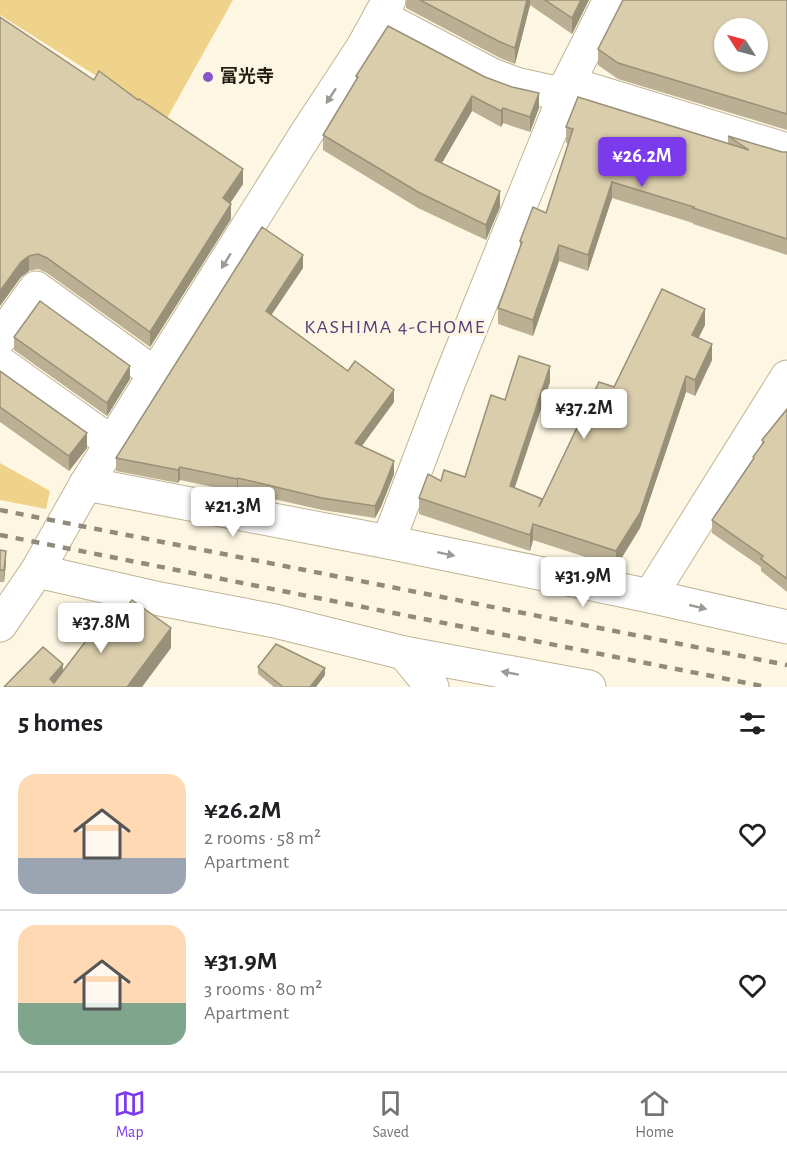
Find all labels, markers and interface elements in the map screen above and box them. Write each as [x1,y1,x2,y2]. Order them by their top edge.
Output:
north arrow [714,18,768,72]
map controls [714,18,768,72]
place label: 富光寺 [220,67,274,86]
marker: 富光寺 [201,70,215,84]
one-way arrow [325,88,336,104]
pin: ¥26.2M [593,137,691,188]
text: ¥26.2M [612,146,672,166]
one-way arrow [221,253,232,269]
district label: KASHIMA 4-CHOME [304,317,486,337]
pin: ¥37.2M [535,389,633,440]
text: ¥37.2M [555,398,613,418]
pin: ¥21.3M [184,487,282,538]
text: ¥21.3M [205,496,261,516]
one-way arrow [436,550,455,559]
pin: ¥31.9M [534,557,632,608]
text: ¥31.9M [555,566,611,586]
pin: ¥37.8M [52,603,150,654]
one-way arrow [689,603,708,612]
text: ¥37.8M [72,612,130,632]
one-way arrow [501,668,520,677]
icon: filters [736,707,769,740]
text: 5 homes [18,710,103,736]
text: ¥26.2M [204,797,281,823]
icon: home [66,798,138,870]
icon: heart [736,818,769,851]
text: 2 rooms · 58 m² [204,828,321,848]
text: Apartment [204,852,289,872]
text: ¥31.9M [204,948,277,974]
icon: home [66,949,138,1021]
icon: heart [736,969,769,1002]
text: 3 rooms · 80 m² [204,979,322,999]
text: Apartment [204,1003,289,1023]
tab: Map [113,1087,146,1142]
tab: Saved [372,1087,409,1142]
tab: Home [635,1087,674,1142]

